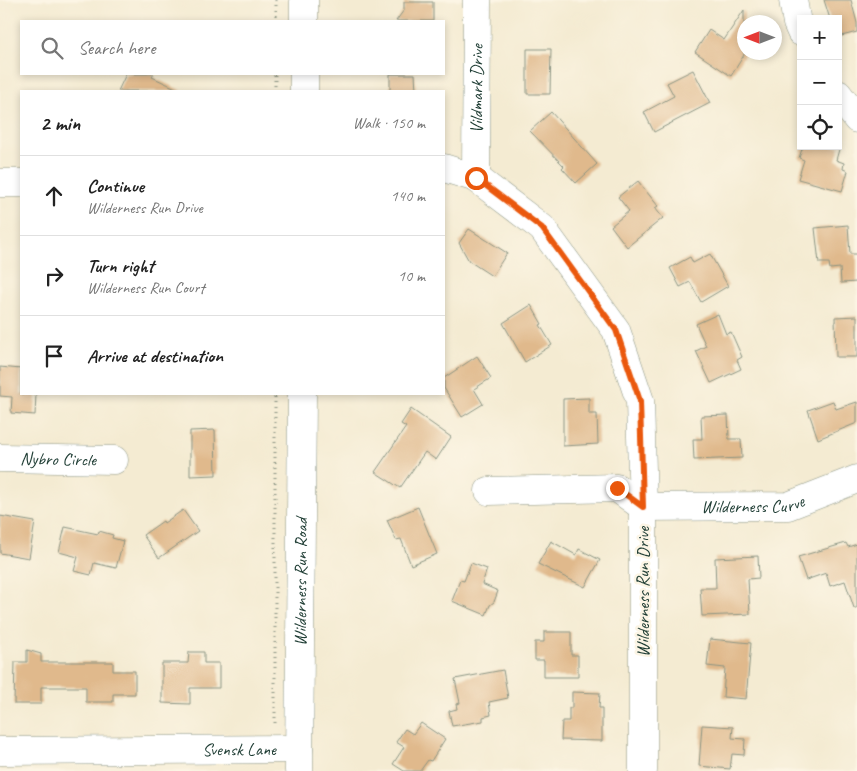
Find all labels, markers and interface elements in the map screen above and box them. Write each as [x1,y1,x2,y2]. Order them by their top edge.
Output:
north arrow [737,15,782,60]
map controls [797,15,842,150]
button: + [797,15,842,60]
search box [20,20,445,75]
icon: search [38,34,66,62]
text: Search here [78,36,155,60]
street label: Vildmark Drive [465,43,488,134]
button: − [797,60,842,105]
button: locate [797,105,842,150]
text: 2 min [40,110,80,136]
text: Walk · 150 m [353,113,425,133]
route start [465,167,488,190]
text: Continue [87,174,144,198]
icon: ahead [40,182,68,210]
text: 140 m [391,186,425,206]
text: Wilderness Run Drive [87,198,203,218]
text: Turn right [87,254,154,278]
icon: right [40,262,68,290]
text: 10 m [398,266,425,286]
text: Wilderness Run Court [87,278,205,298]
icon: arrive [40,342,68,370]
text: Arrive at destination [87,344,223,368]
street label: Nybro Circle [20,447,97,471]
route end [606,477,629,500]
street label: Wilderness Curve [701,489,808,518]
street label: Wilderness Run Road [289,515,312,646]
street label: Wilderness Run Drive [632,526,654,657]
street label: Svensk Lane [202,738,277,761]

